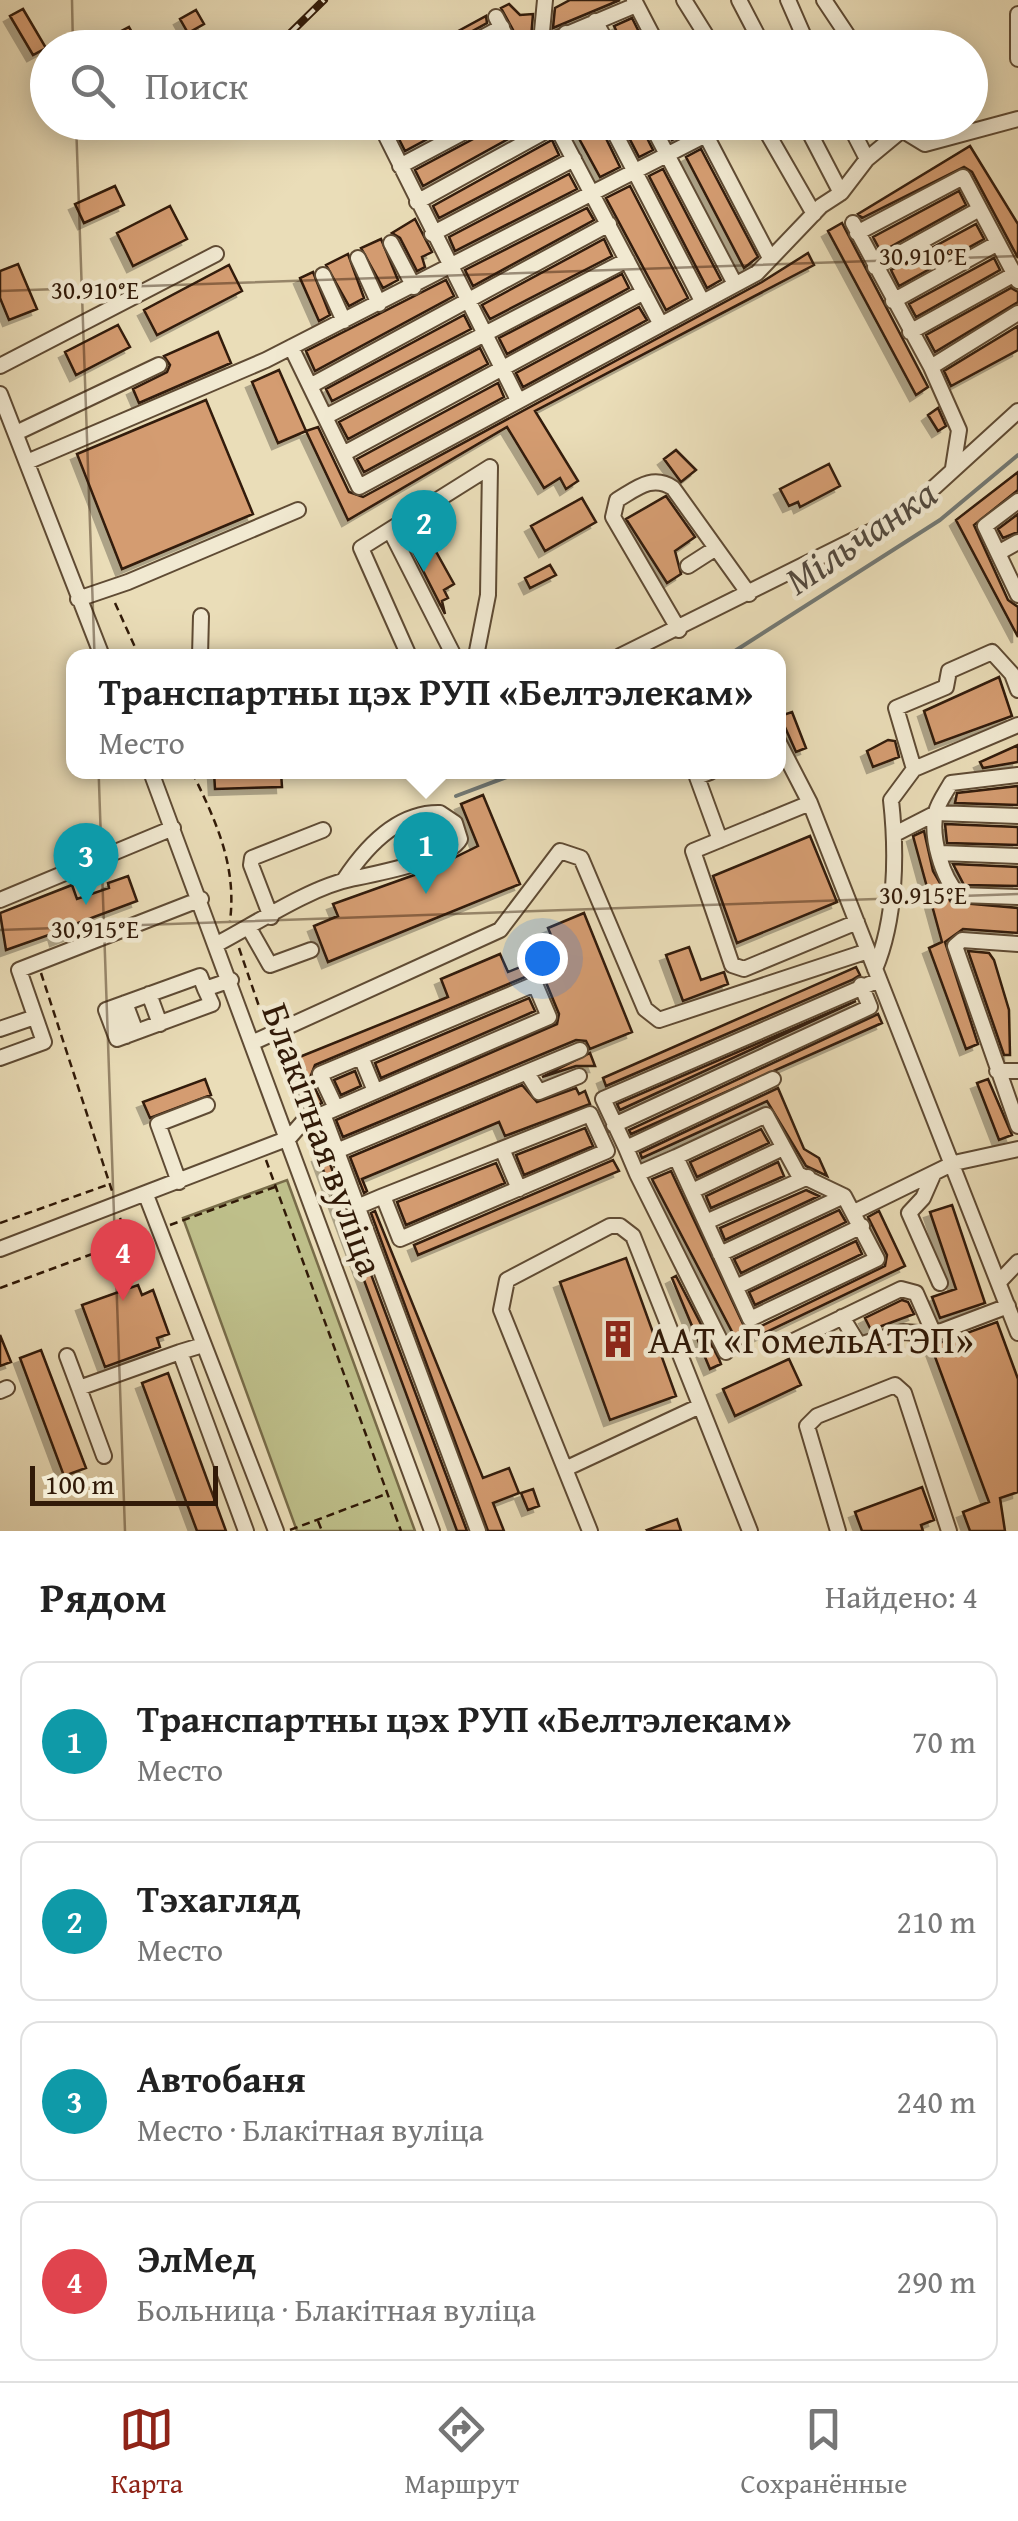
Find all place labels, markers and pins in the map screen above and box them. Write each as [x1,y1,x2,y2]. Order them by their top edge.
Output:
pin: 2 [392,490,456,572]
pin: 1 [394,812,458,894]
pin: 3 [54,822,118,905]
pin: 4 [90,1218,156,1301]
place label: ААТ «ГомельАТЭП» [648,1311,974,1367]
building icon: ААТ «ГомельАТЭП» [597,1318,639,1360]

